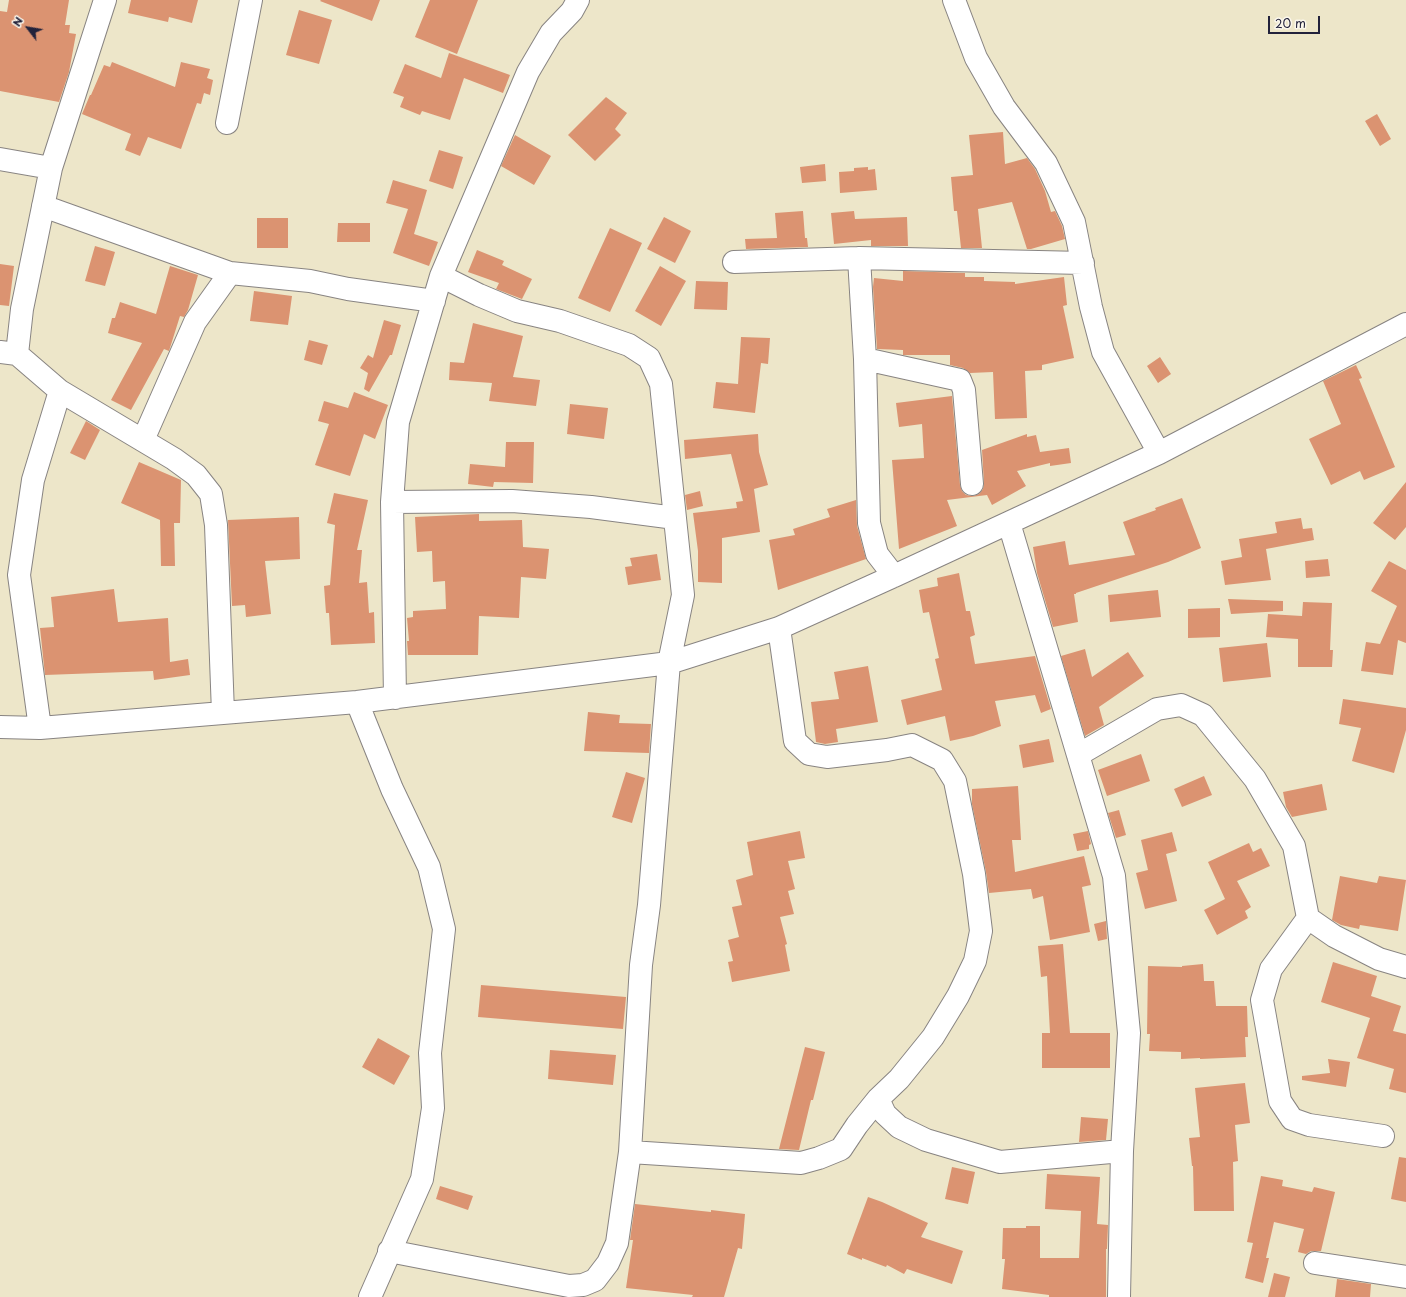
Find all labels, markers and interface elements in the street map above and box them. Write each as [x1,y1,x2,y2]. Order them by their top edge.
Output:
north arrow [8,8,48,48]
scale bar [1270,8,1322,34]
text: N [8,13,27,30]
text: 20 m [1275,14,1306,32]

